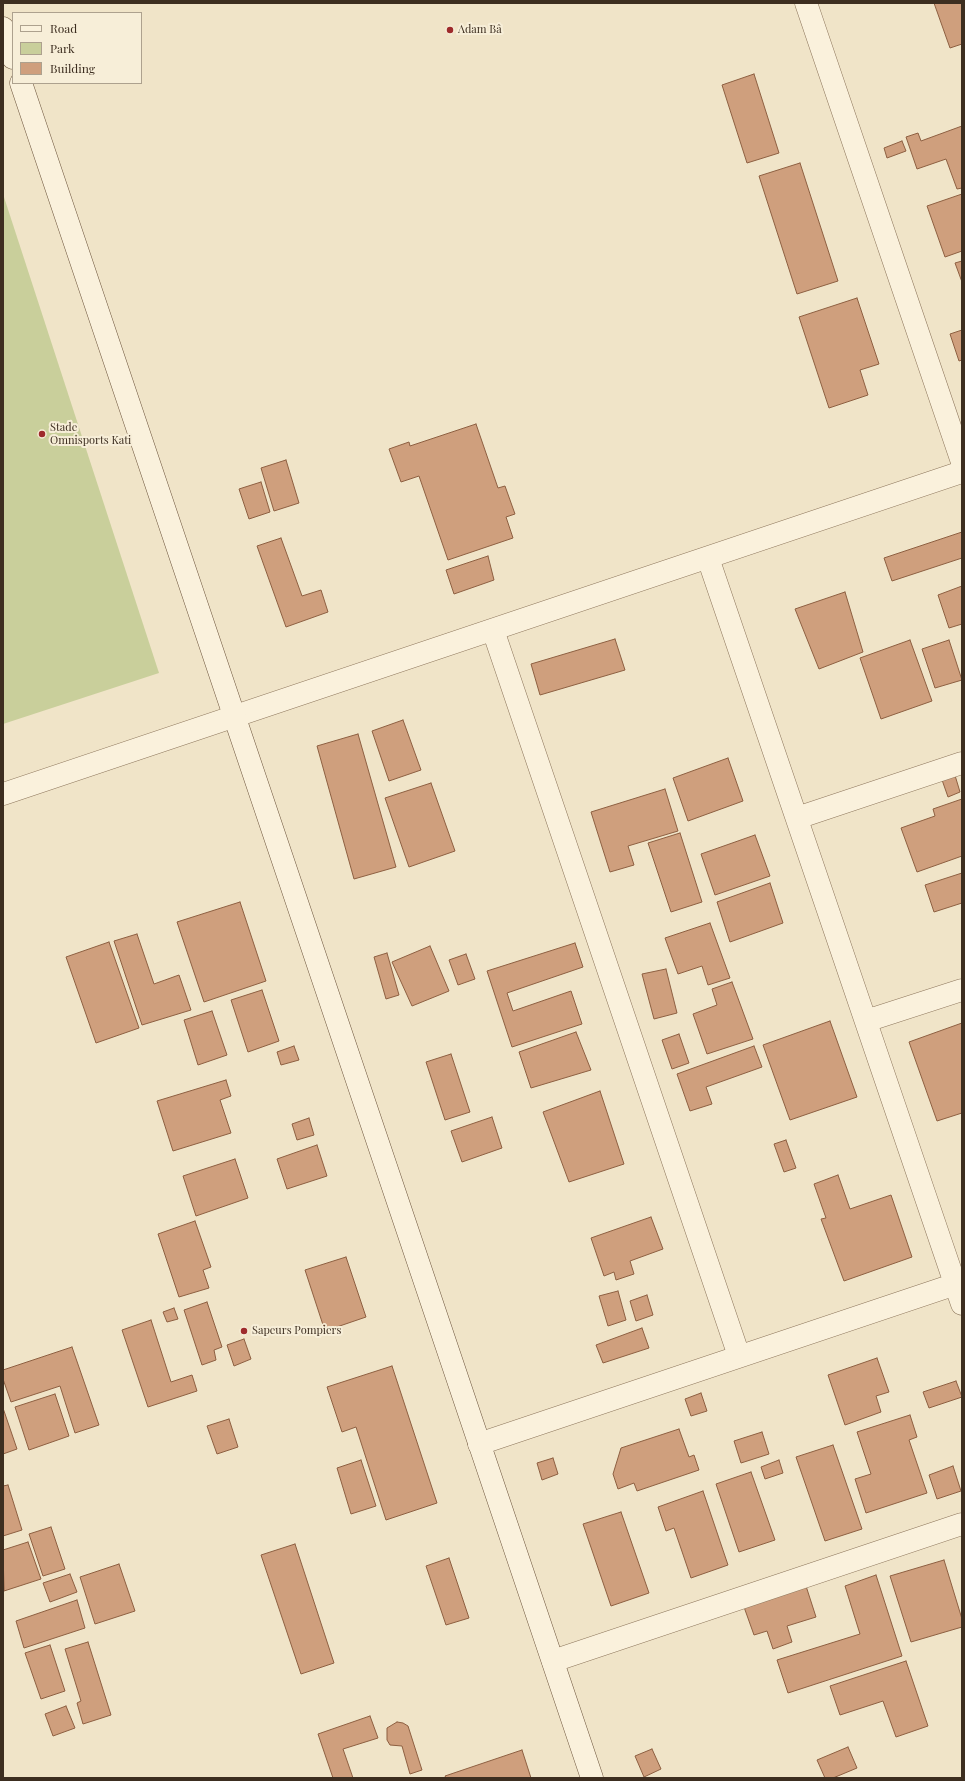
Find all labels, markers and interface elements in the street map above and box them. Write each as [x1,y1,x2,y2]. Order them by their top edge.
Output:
legend [12,12,142,84]
text: Road [50,20,77,36]
place label: Adam Bâ [458,23,502,37]
marker: Adam Bâ [445,25,455,35]
text: Park [50,40,75,56]
text: Building [50,60,95,76]
place label: Stade Omnisports Kati [50,421,131,447]
marker: Stade Omnisports Kati [37,429,47,439]
place label: Sapeurs Pompiers [252,1324,341,1338]
marker: Sapeurs Pompiers [239,1326,249,1336]

